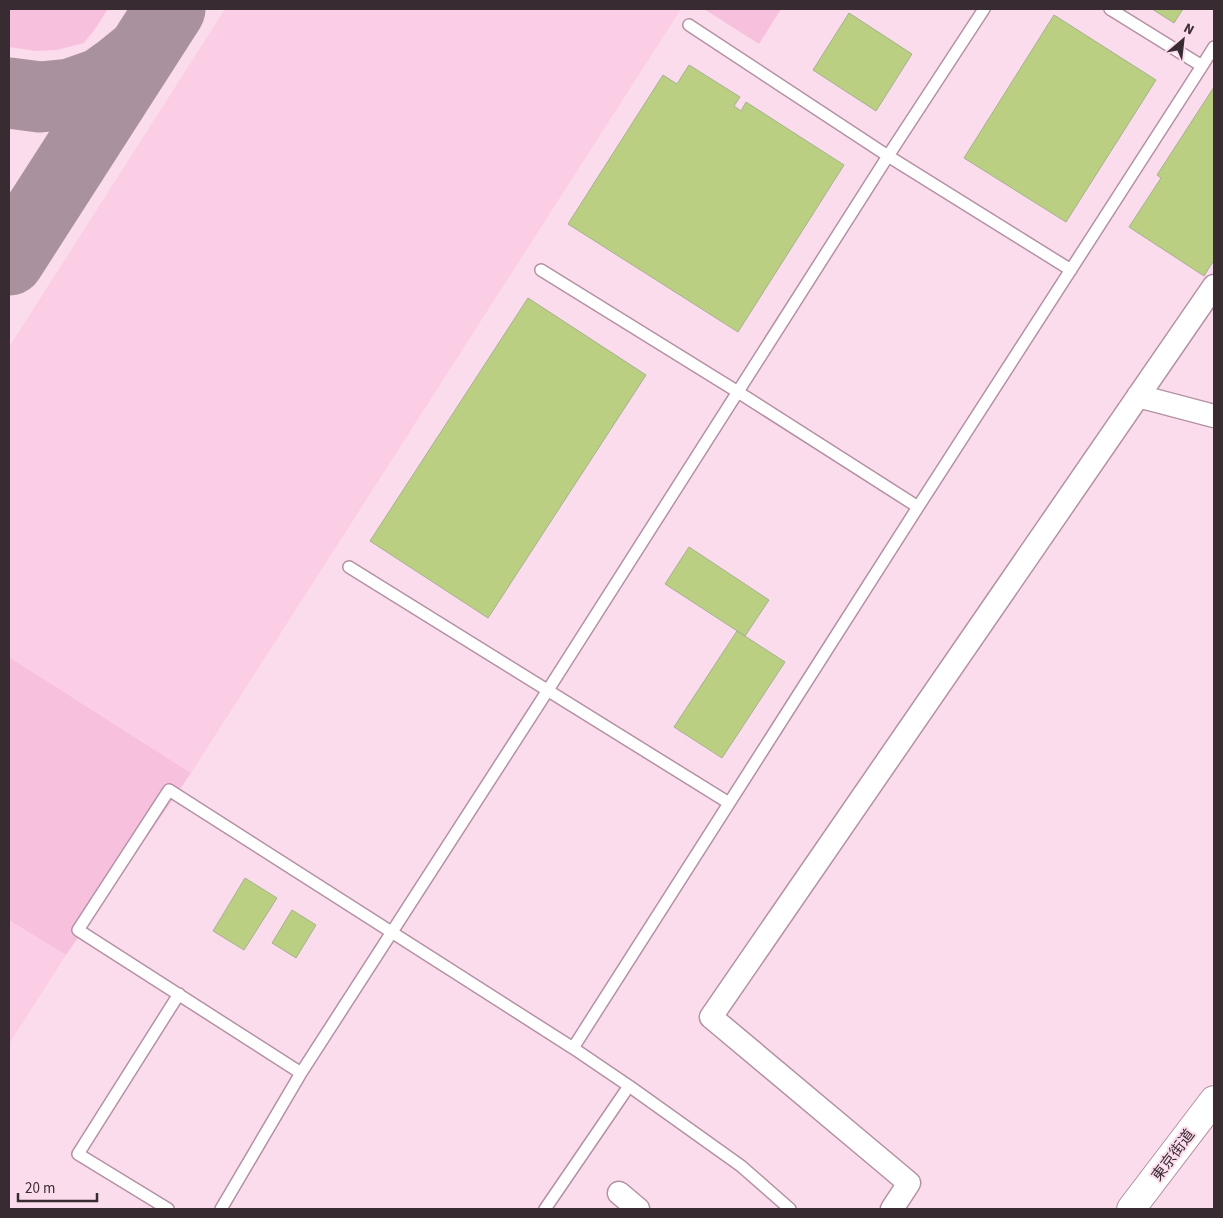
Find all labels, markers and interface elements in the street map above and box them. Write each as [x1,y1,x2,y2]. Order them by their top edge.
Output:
north arrow [1158,15,1208,65]
text: N [1180,18,1197,40]
street label: 東京街道 [1147,1125,1200,1186]
scale bar [18,1170,96,1202]
text: 20 m [25,1178,55,1199]

